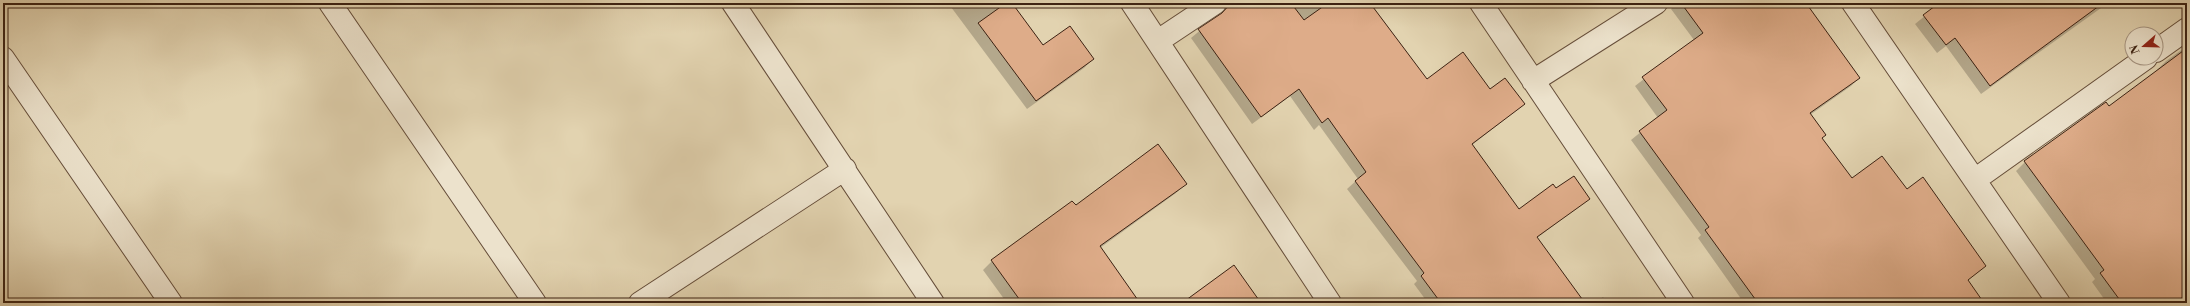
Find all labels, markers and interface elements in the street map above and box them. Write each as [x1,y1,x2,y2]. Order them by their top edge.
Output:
north arrow [2124,26,2164,66]
text: N [2127,42,2144,56]

